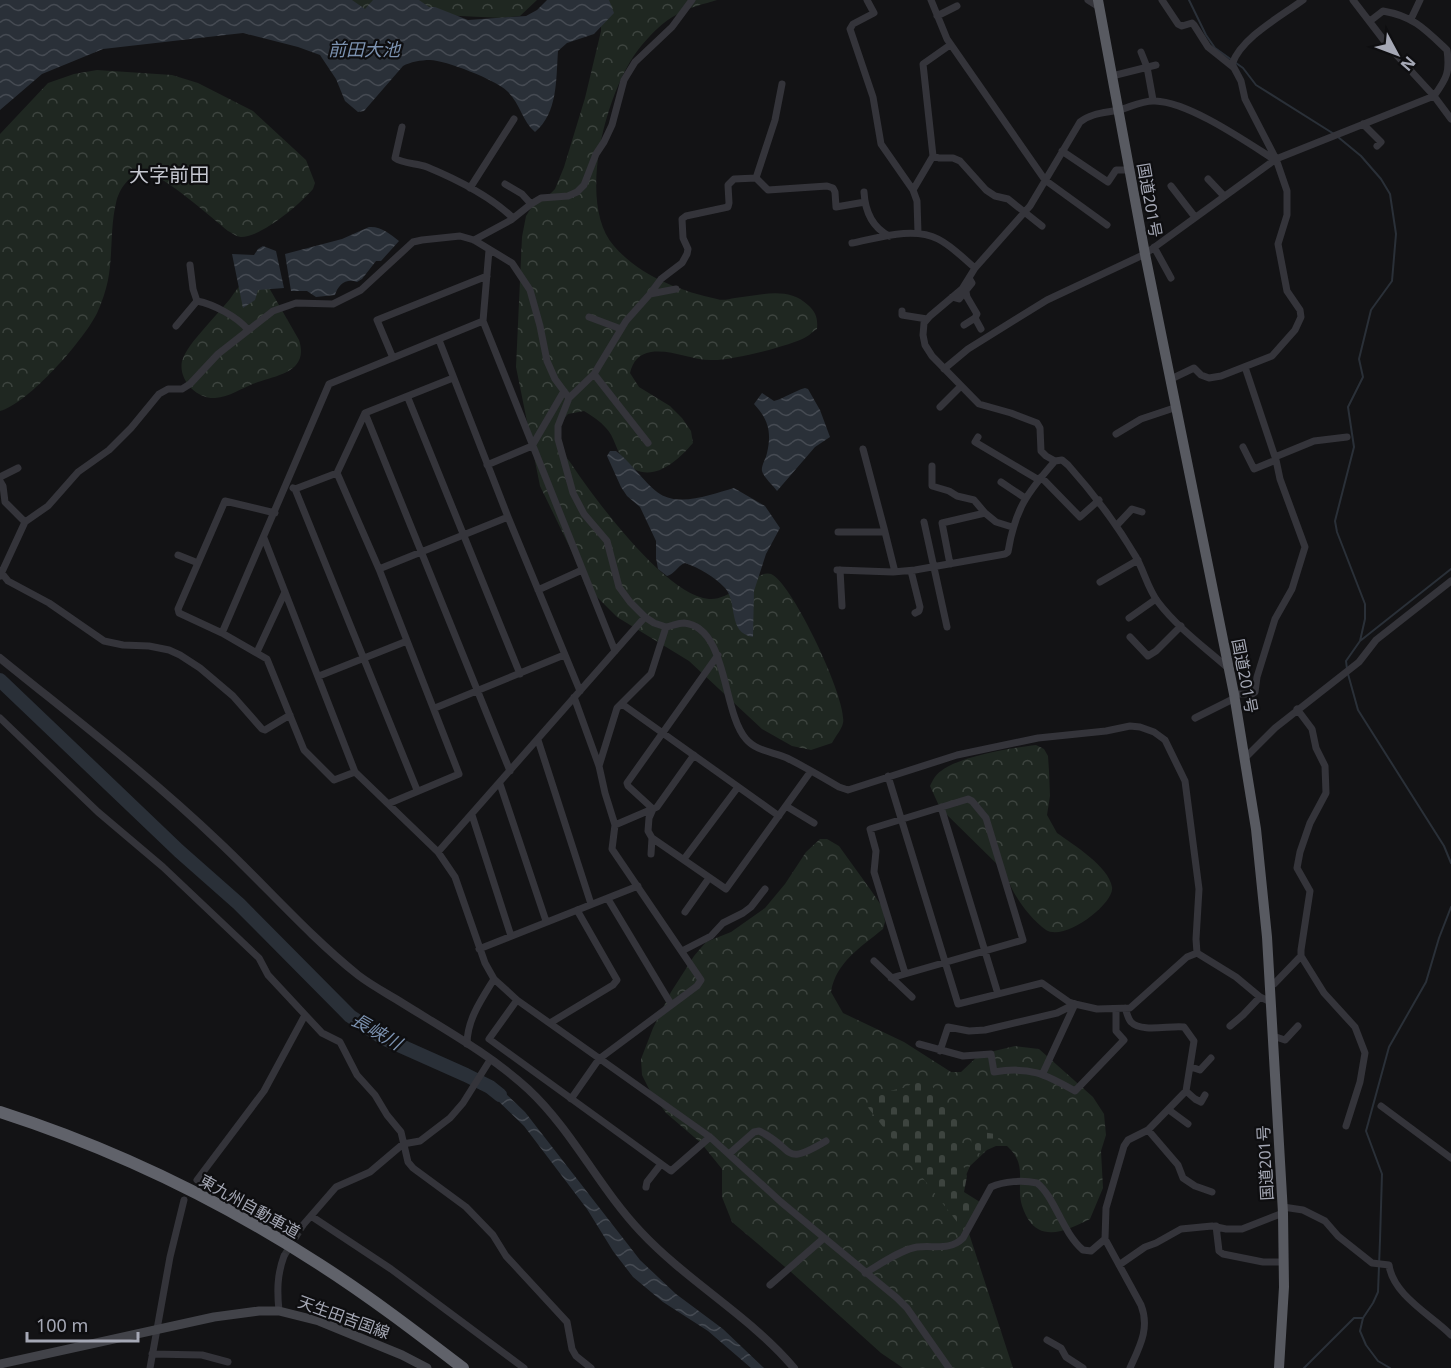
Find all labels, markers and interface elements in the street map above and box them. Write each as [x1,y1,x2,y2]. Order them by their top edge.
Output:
north arrow [1367,24,1427,84]
water label: 前田大池 [328,37,402,61]
text: N [1396,52,1421,76]
district label: 大字前田 [129,161,209,188]
street label: 国道201号 [1133,161,1167,239]
street label: 国道201号 [1227,637,1263,715]
water label: 長峡川 [348,1007,408,1056]
street label: 国道201号 [1252,1125,1278,1201]
street label: 東九州自動車道 [196,1169,304,1243]
street label: 天生田吉国線 [295,1290,393,1344]
scale bar [27,1305,138,1343]
text: 100 m [36,1313,88,1337]

